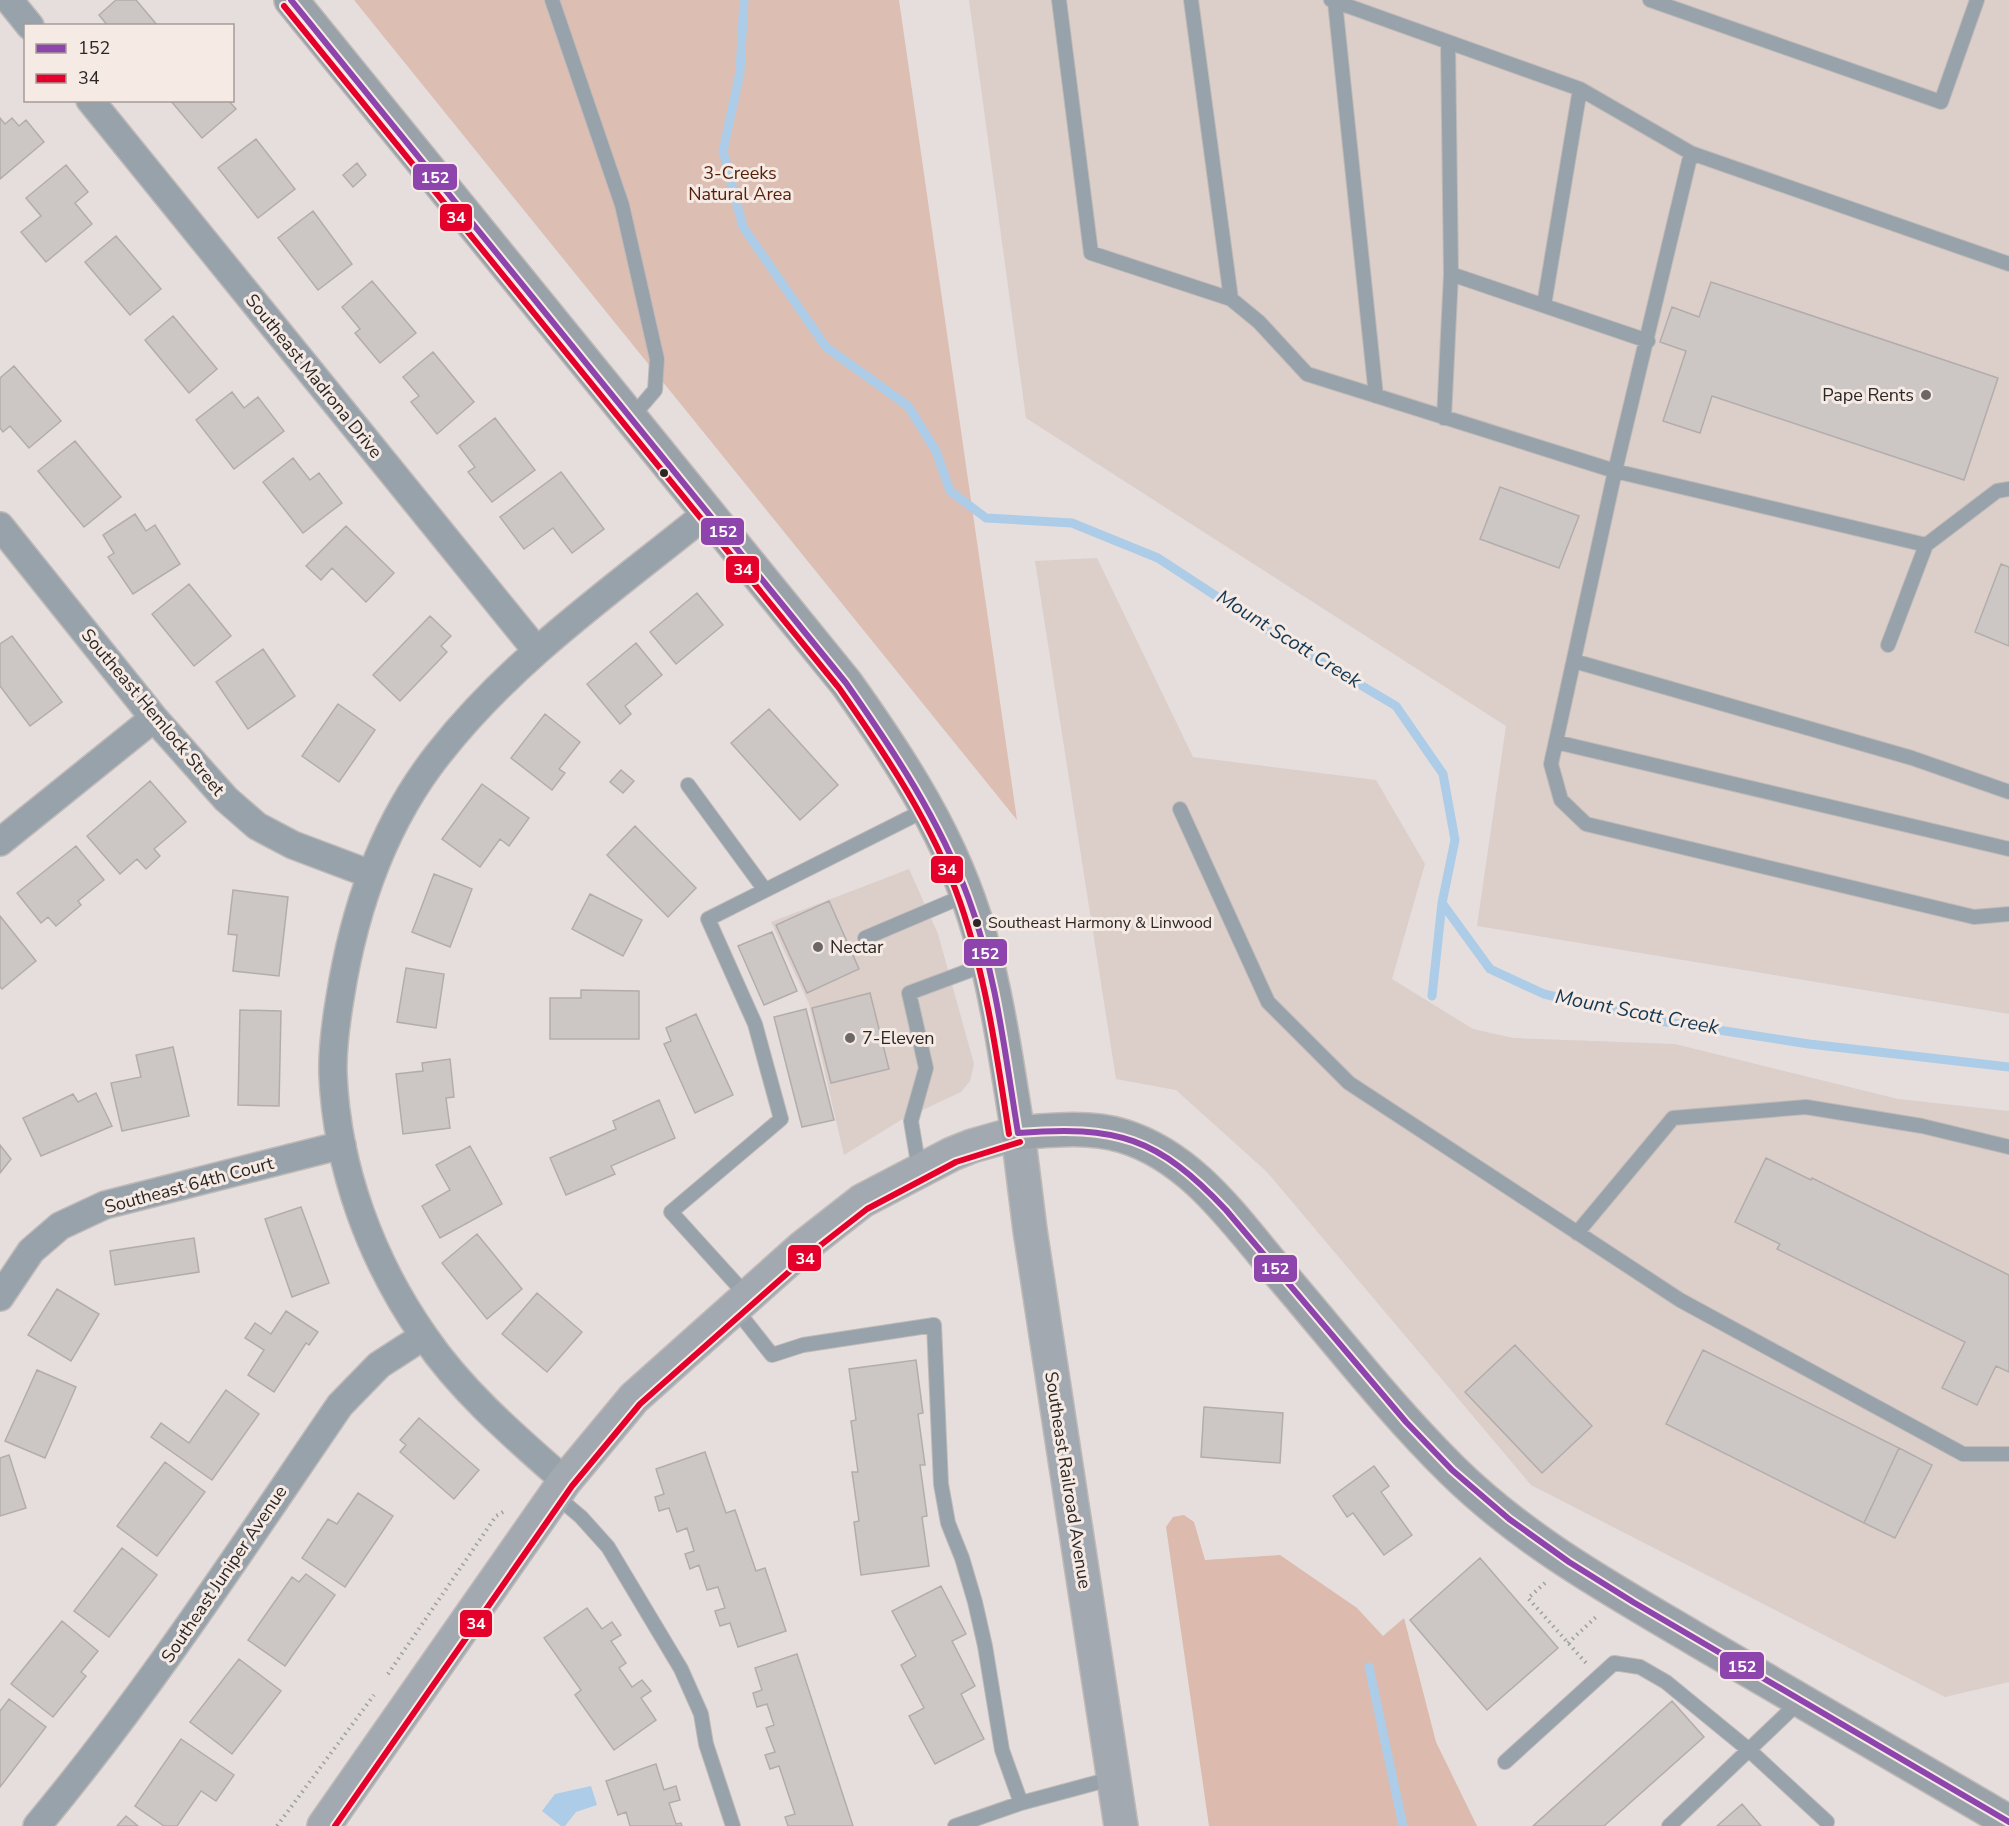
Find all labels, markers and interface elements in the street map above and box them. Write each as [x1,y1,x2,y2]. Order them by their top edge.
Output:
legend [24,24,234,102]
text: 152 [78,36,110,60]
text: 34 [78,66,100,90]
park label: 3-Creeks Natural Area [688,161,792,206]
line badge: 152 [412,163,458,191]
text: 152 [421,167,449,189]
line badge: 34 [439,203,473,232]
text: 34 [446,207,466,229]
street label: Southeast Madrona Drive [240,289,388,463]
place label: Pape Rents [1822,383,1914,407]
marker: Pape Rents [1919,388,1933,402]
unlabelled marker [658,467,670,479]
line badge: 152 [700,517,745,546]
text: 152 [709,521,737,543]
line badge: 34 [725,555,760,584]
text: 34 [733,559,753,581]
water label: Mount Scott Creek [1211,584,1367,695]
street label: Southeast Hemlock Street [76,623,231,801]
line badge: 34 [930,855,964,884]
text: 34 [937,859,957,881]
place label: Southeast Harmony & Linwood [988,912,1212,934]
marker: Southeast Harmony & Linwood [971,917,983,929]
place label: Nectar [830,935,884,959]
line badge: 152 [963,938,1008,967]
marker: Nectar [811,940,825,954]
text: 152 [971,943,999,965]
water label: Mount Scott Creek [1553,983,1722,1041]
place label: 7-Eleven [862,1026,935,1050]
marker: 7-Eleven [843,1031,857,1045]
street label: Southeast 64th Court [102,1151,277,1219]
line badge: 34 [787,1244,822,1272]
text: 34 [795,1248,815,1270]
line badge: 152 [1253,1254,1298,1283]
text: 152 [1261,1258,1289,1280]
street label: Southeast Railroad Avenue [1039,1370,1097,1590]
street label: Southeast Juniper Avenue [156,1481,292,1667]
line badge: 34 [459,1609,493,1638]
text: 34 [466,1613,486,1635]
line badge: 152 [1719,1651,1765,1680]
text: 152 [1728,1656,1756,1678]

